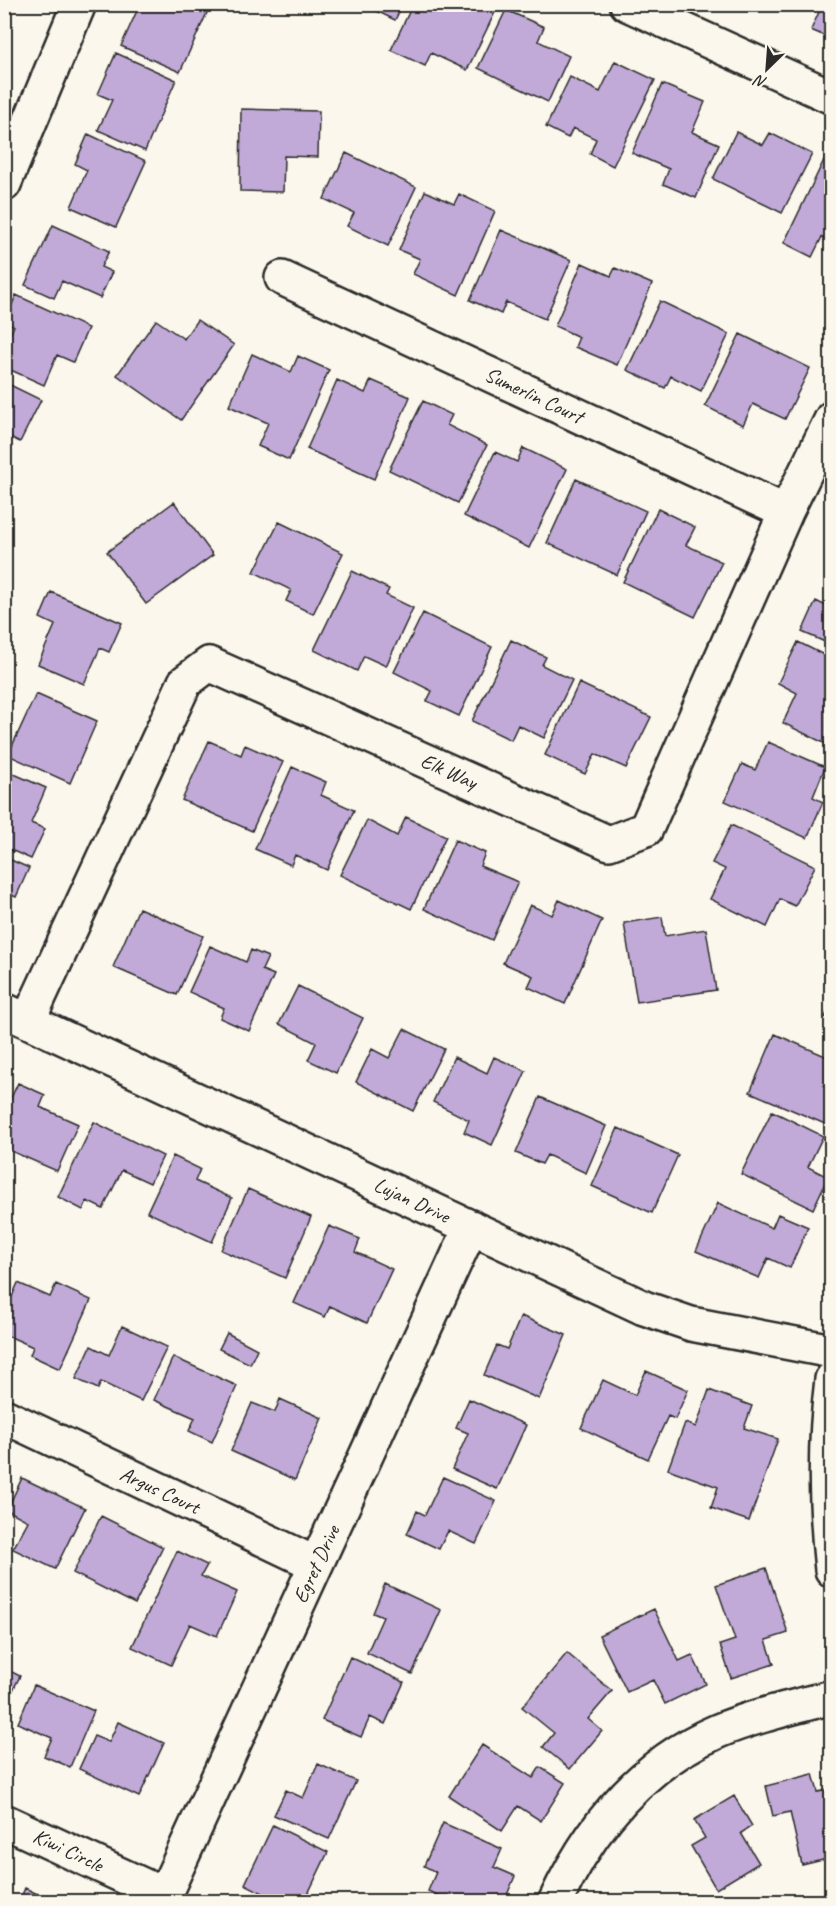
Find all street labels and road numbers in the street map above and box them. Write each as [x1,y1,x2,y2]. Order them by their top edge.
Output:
street label: Sumerlin Court [481,361,590,430]
street label: Elk Way [417,747,483,796]
street label: Lujan Drive [370,1171,456,1230]
street label: Argus Court [116,1460,206,1521]
street label: Egret Drive [287,1520,346,1607]
street label: Kiwi Circle [29,1823,109,1878]

